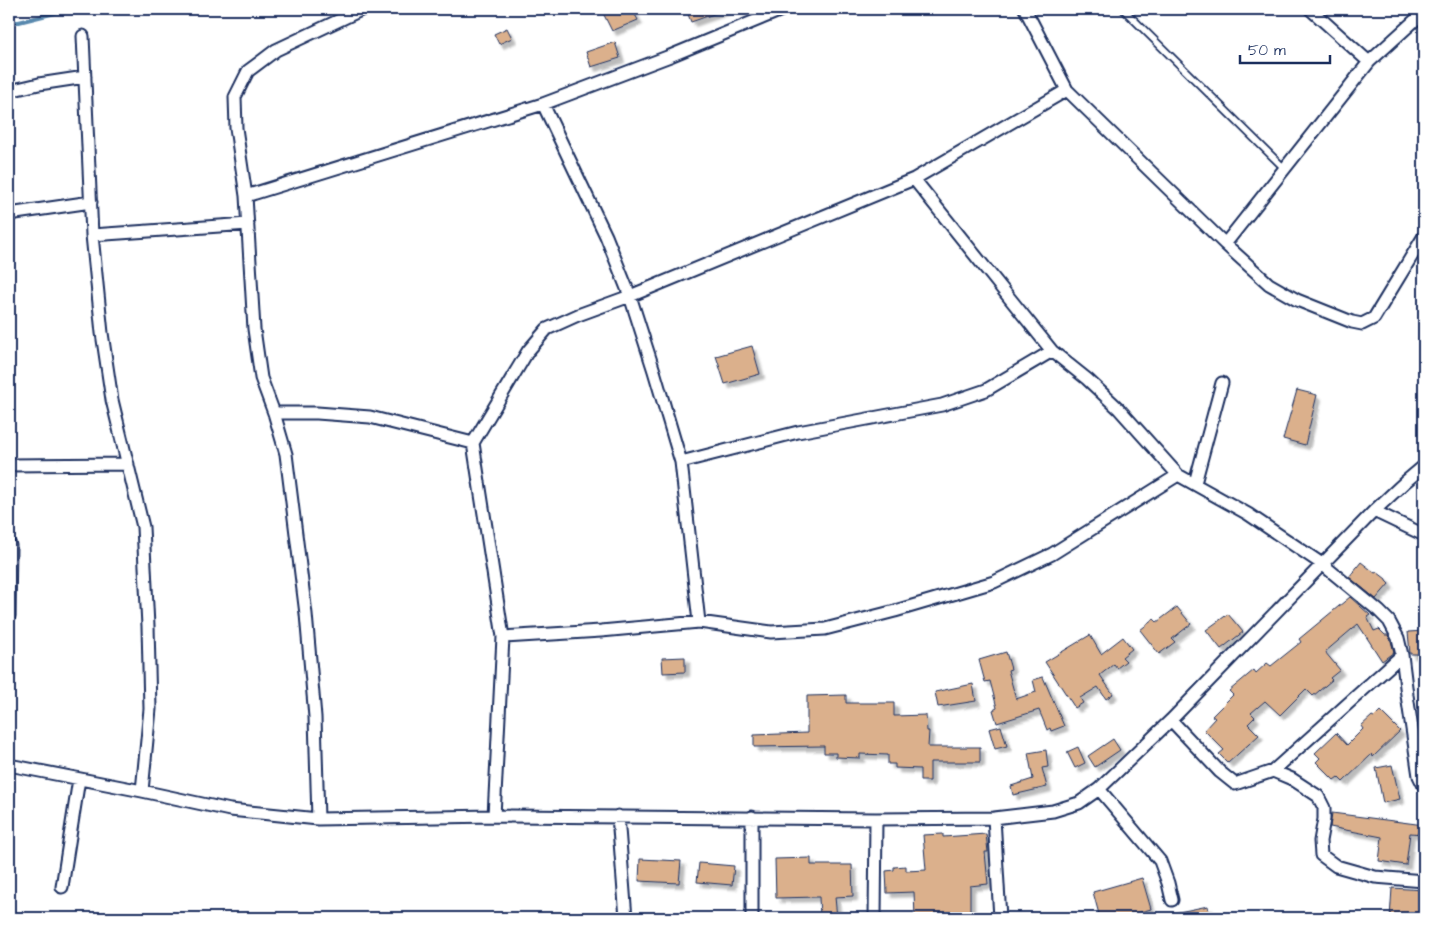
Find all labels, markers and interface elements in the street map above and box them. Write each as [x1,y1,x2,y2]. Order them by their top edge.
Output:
scale bar [1240,32,1330,64]
text: 50 m [1248,40,1286,61]

